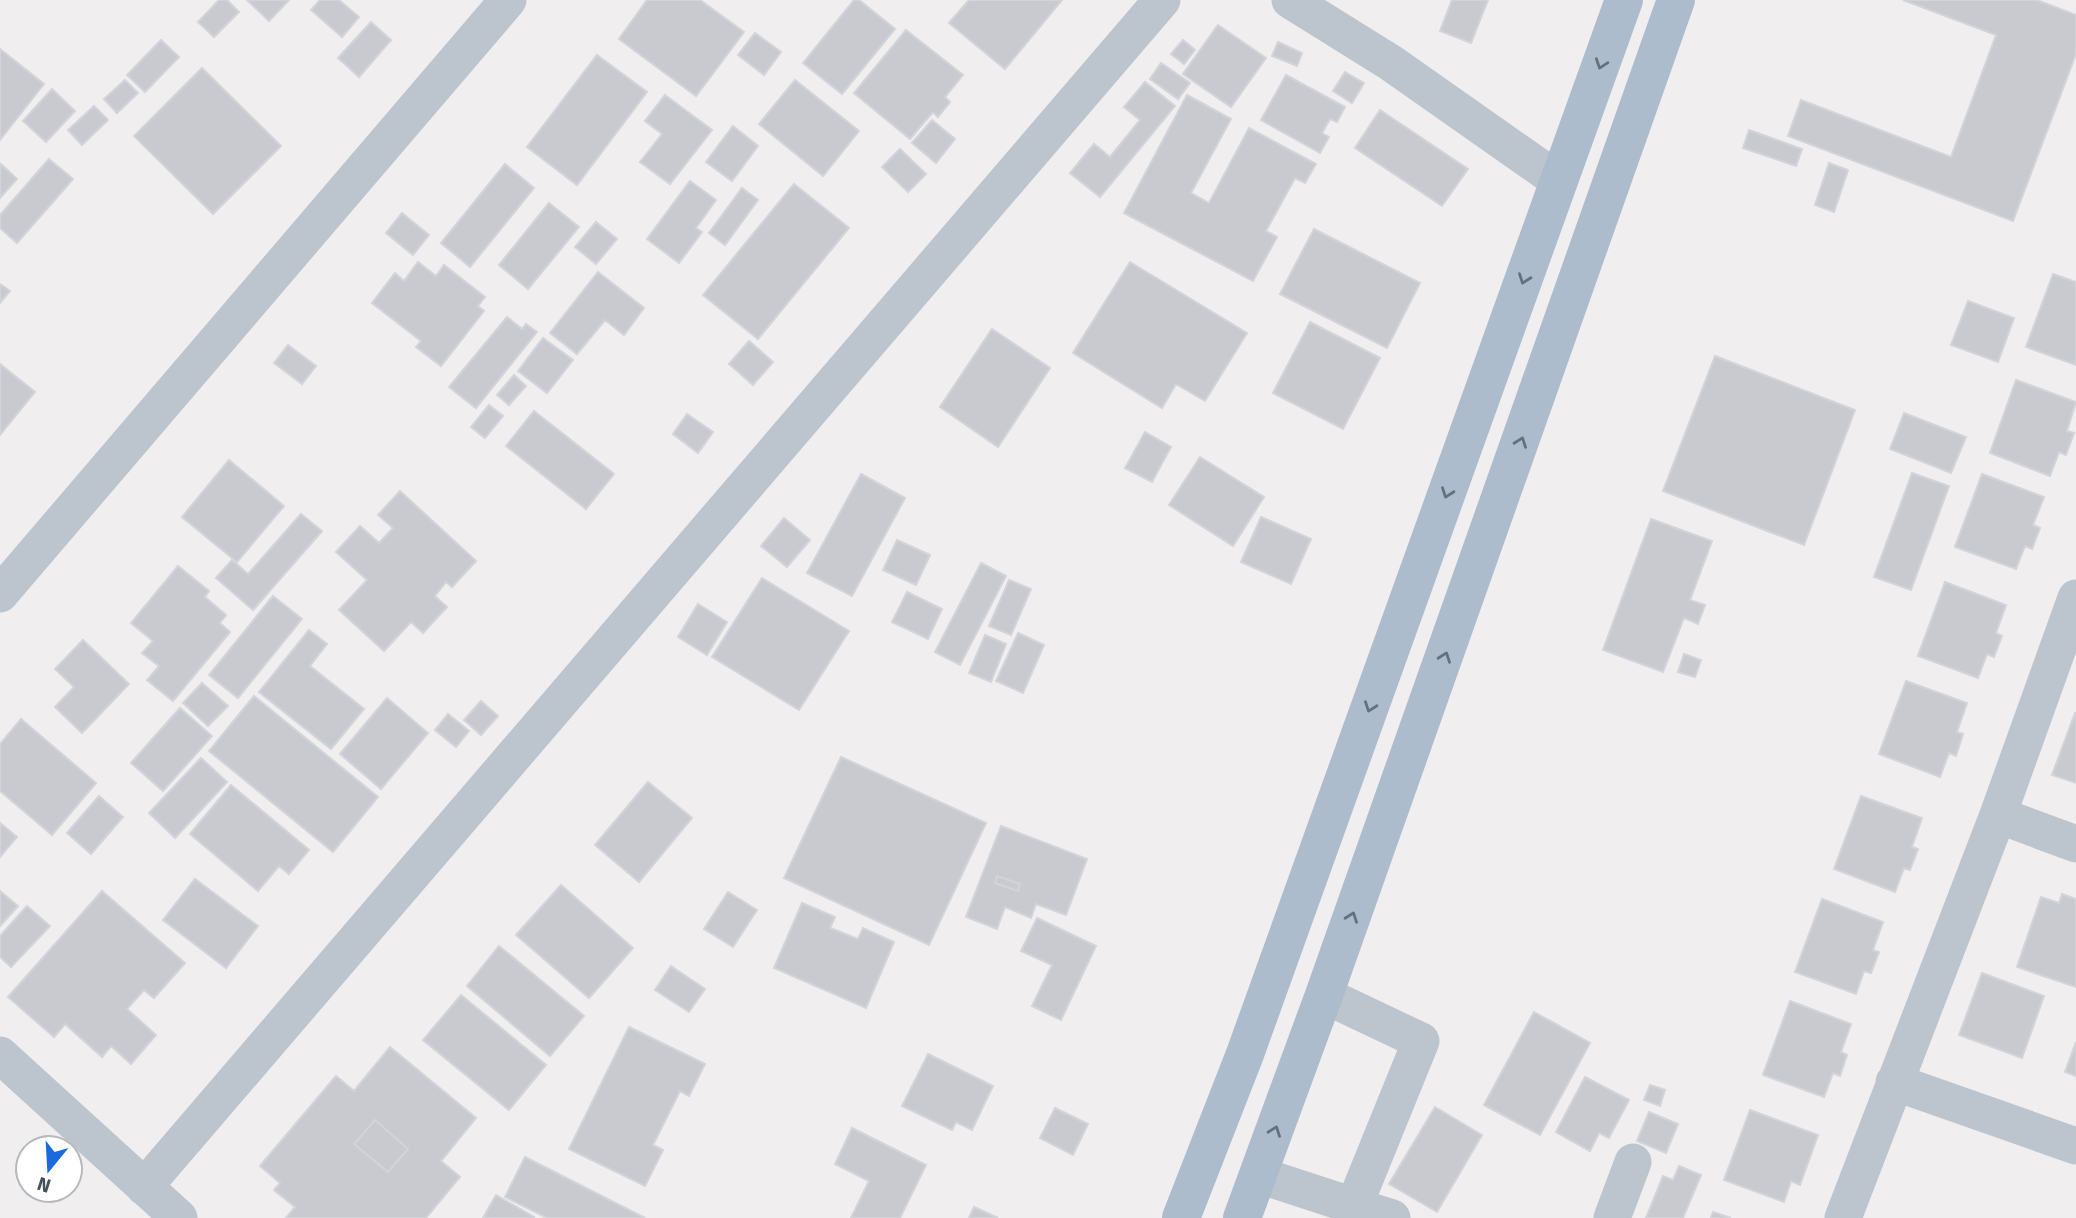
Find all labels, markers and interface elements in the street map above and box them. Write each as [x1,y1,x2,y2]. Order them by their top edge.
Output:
one-way arrow [1595,58,1609,70]
one-way arrow [1519,272,1533,284]
one-way arrow [1513,437,1527,449]
one-way arrow [1441,486,1455,498]
one-way arrow [1436,651,1450,663]
one-way arrow [1364,700,1378,712]
one-way arrow [1344,912,1358,924]
one-way arrow [1267,1126,1281,1138]
north arrow [14,1134,84,1204]
text: N [34,1172,53,1198]

